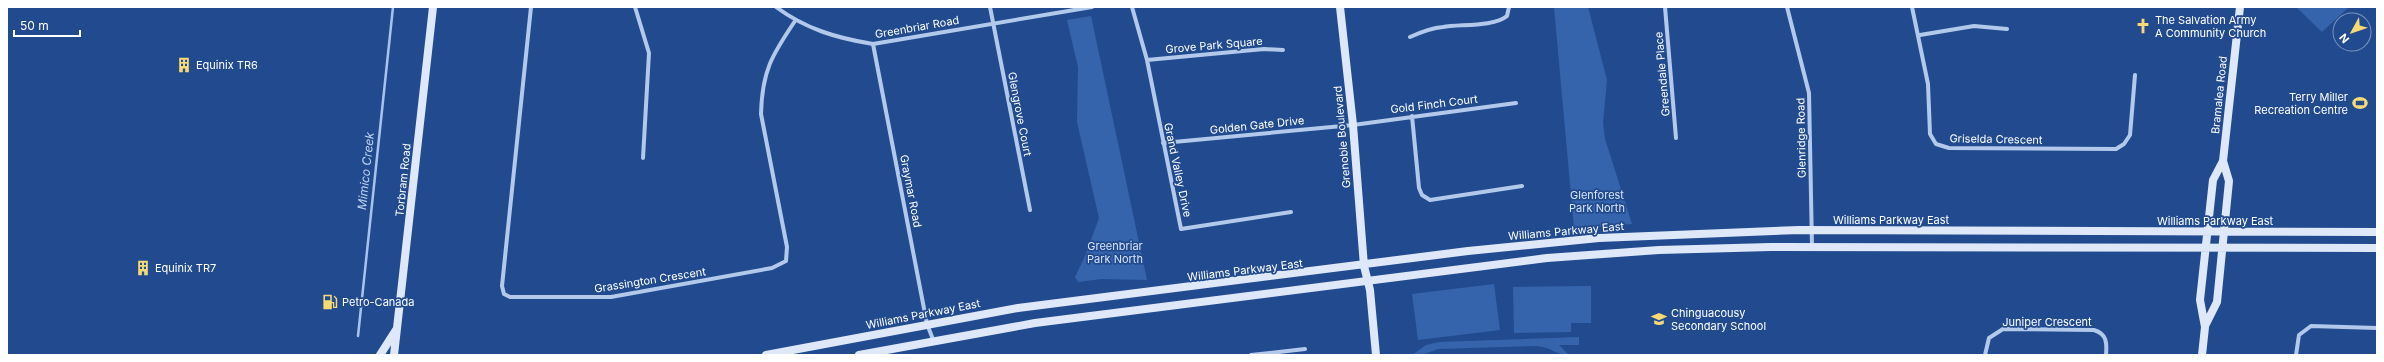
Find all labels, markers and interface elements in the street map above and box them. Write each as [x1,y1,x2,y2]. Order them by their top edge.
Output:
scale bar [14,12,80,38]
north arrow [2332,12,2372,52]
street label: Greenbriar Road [874,13,960,41]
place label: The Salvation Army A Community Church [2155,13,2266,40]
church icon: The Salvation Army A Community Church [2134,17,2152,35]
text: 50 m [20,18,49,33]
street label: Greendale Place [1651,31,1673,117]
text: N [2336,31,2352,46]
street label: Grove Park Square [1165,34,1263,56]
street label: Bramalea Road [2208,55,2230,135]
building icon: Equinix TR6 [175,56,193,74]
place label: Equinix TR6 [196,58,258,72]
street label: Glengrove Court [1005,71,1035,158]
street label: Grenoble Boulevard [1331,85,1353,189]
place label: Terry Miller Recreation Centre [2254,90,2348,117]
street label: Gold Finch Court [1390,92,1479,116]
sports icon: Terry Miller Recreation Centre [2351,94,2369,112]
street label: Glenridge Road [1793,98,1809,178]
street label: Golden Gate Drive [1209,113,1305,137]
street label: Grand Valley Drive [1161,122,1195,218]
water label: Mimico Creek [354,131,377,211]
street label: Griselda Crescent [1949,131,2043,147]
street label: Torbram Road [392,143,414,217]
street label: Graymar Road [897,153,925,229]
park label: Glenforest Park North [1569,188,1625,215]
street label: Williams Parkway East [1833,213,1950,227]
street label: Williams Parkway East [2157,214,2274,228]
street label: Williams Parkway East [1507,219,1625,243]
park label: Greenbriar Park North [1087,239,1143,266]
street label: Williams Parkway East [1186,256,1304,284]
building icon: Equinix TR7 [134,259,152,277]
place label: Equinix TR7 [155,261,216,275]
street label: Grassington Crescent [593,264,707,296]
fuel station icon: Petro-Canada [321,293,339,311]
place label: Petro-Canada [342,295,414,309]
street label: Williams Parkway East [865,296,982,332]
place label: Chinguacousy Secondary School [1671,306,1766,333]
school or university icon: Chinguacousy Secondary School [1650,310,1668,328]
street label: Juniper Crescent [2002,315,2092,329]

